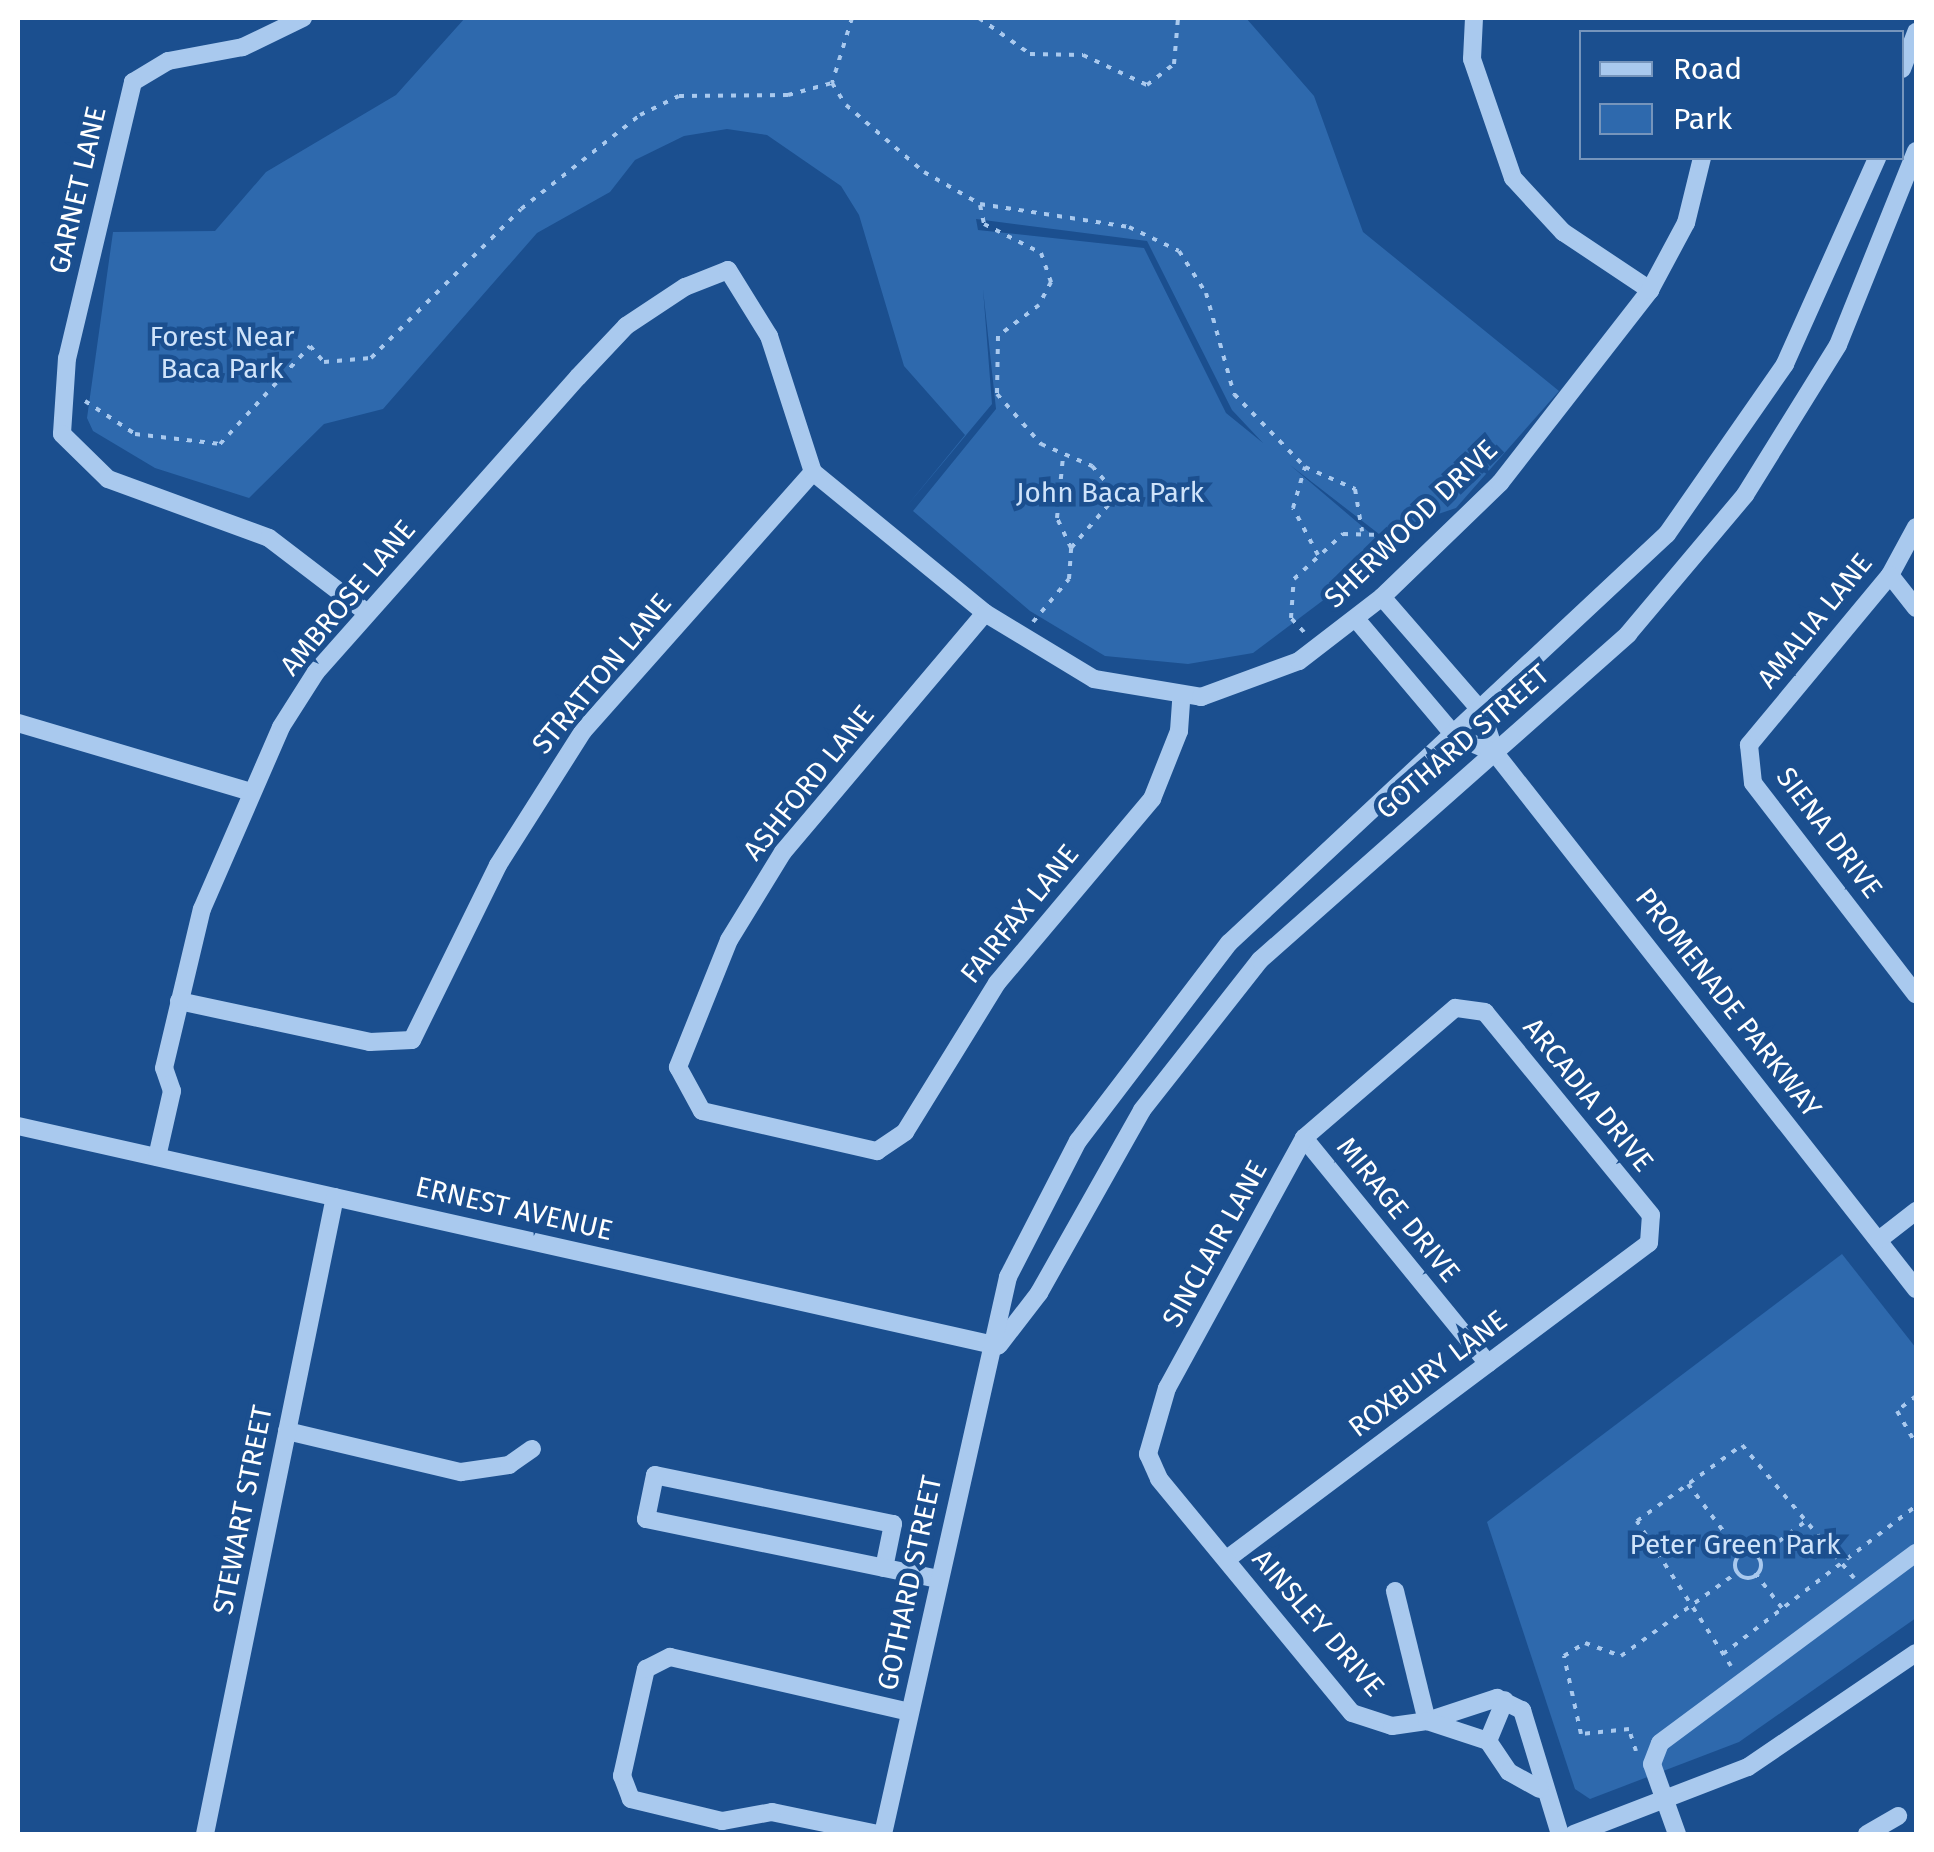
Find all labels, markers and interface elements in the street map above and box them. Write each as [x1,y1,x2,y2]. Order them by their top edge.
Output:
legend [1579,30,1904,160]
text: Road [1673,51,1742,87]
text: Park [1673,101,1732,137]
street label: GARNET LANE [42,103,114,277]
park label: Forest Near Baca Park [149,320,295,386]
street label: SHERWOOD DRIVE [1318,433,1504,615]
park label: John Baca Park [1016,476,1204,510]
street label: AMBROSE LANE [273,513,423,683]
street label: AMALIA LANE [1750,547,1880,695]
street label: STRATTON LANE [525,587,679,761]
street label: GOTHARD STREET [1370,658,1556,826]
street label: ASHFORD LANE [736,699,882,867]
street label: SIENA DRIVE [1769,761,1889,905]
street label: FAIRFAX LANE [954,838,1086,990]
street label: PROMENADE PARKWAY [1628,882,1828,1124]
street label: ARCADIA DRIVE [1516,1011,1660,1179]
street label: MIRAGE DRIVE [1329,1131,1467,1289]
street label: SINCLAIR LANE [1155,1155,1275,1333]
street label: ERNEST AVENUE [412,1170,616,1248]
street label: ROXBURY LANE [1342,1304,1514,1444]
street label: STEWART STREET [206,1403,280,1617]
street label: GOTHARD STREET [871,1473,949,1693]
park label: Peter Green Park [1630,1528,1840,1562]
street label: AINSLEY DRIVE [1245,1543,1391,1703]

